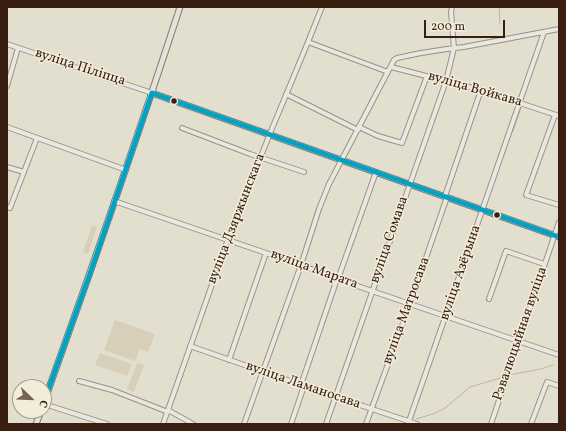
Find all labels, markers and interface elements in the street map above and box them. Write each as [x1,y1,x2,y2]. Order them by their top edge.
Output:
scale bar [426,12,507,38]
text: 200 m [431,19,465,35]
street label: вуліца Піліпца [33,45,127,91]
street label: вуліца Войкава [426,69,524,111]
unlabelled marker [169,96,179,106]
street label: вуліца Дзяржынскага [204,151,270,287]
street label: вуліца Сомава [367,194,413,286]
unlabelled marker [492,210,502,220]
street label: вуліца Азёрына [437,223,485,323]
street label: вуліца Марата [268,246,360,294]
street label: вуліца Матросава [380,255,434,367]
street label: Рэвалюцыйная вуліца [490,265,552,403]
street label: вуліца Ламаносава [243,358,363,414]
north arrow [12,379,52,419]
text: С [34,397,51,410]

